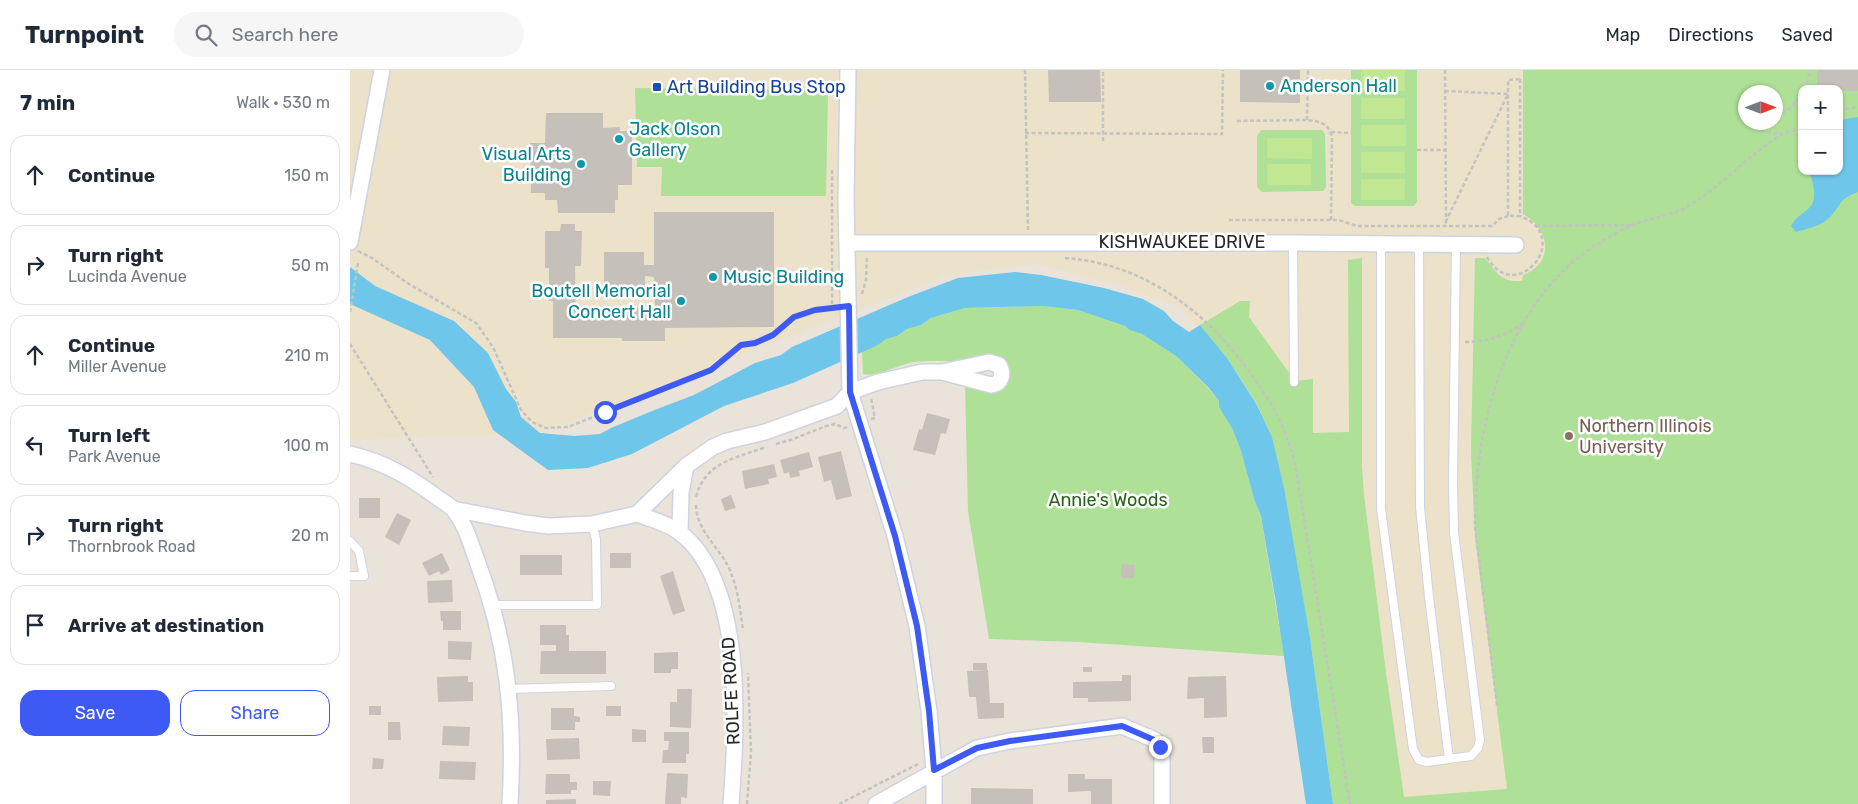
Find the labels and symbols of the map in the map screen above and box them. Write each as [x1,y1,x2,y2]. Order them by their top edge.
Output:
place label: Anderson Hall [1280,75,1397,97]
place label: Art Building Bus Stop [667,76,846,98]
marker: Anderson Hall [1264,80,1276,92]
marker: Art Building Bus Stop [651,81,663,93]
north arrow [1738,85,1783,130]
place label: Jack Olson Gallery [629,118,721,161]
marker: Jack Olson Gallery [613,133,625,145]
place label: Visual Arts Building [482,143,571,186]
marker: Visual Arts Building [575,158,587,170]
street label: KISHWAUKEE DRIVE [1098,231,1266,253]
place label: Music Building [723,266,844,288]
marker: Music Building [707,271,719,283]
place label: Boutell Memorial Concert Hall [531,280,671,323]
marker: Boutell Memorial Concert Hall [675,295,687,307]
route start [594,401,617,424]
place label: Northern Illinois University [1579,415,1712,458]
marker: Northern Illinois University [1563,430,1575,442]
park label: Annie's Woods [1048,489,1168,511]
street label: ROLFE ROAD [717,636,745,746]
route end [1149,736,1172,759]

